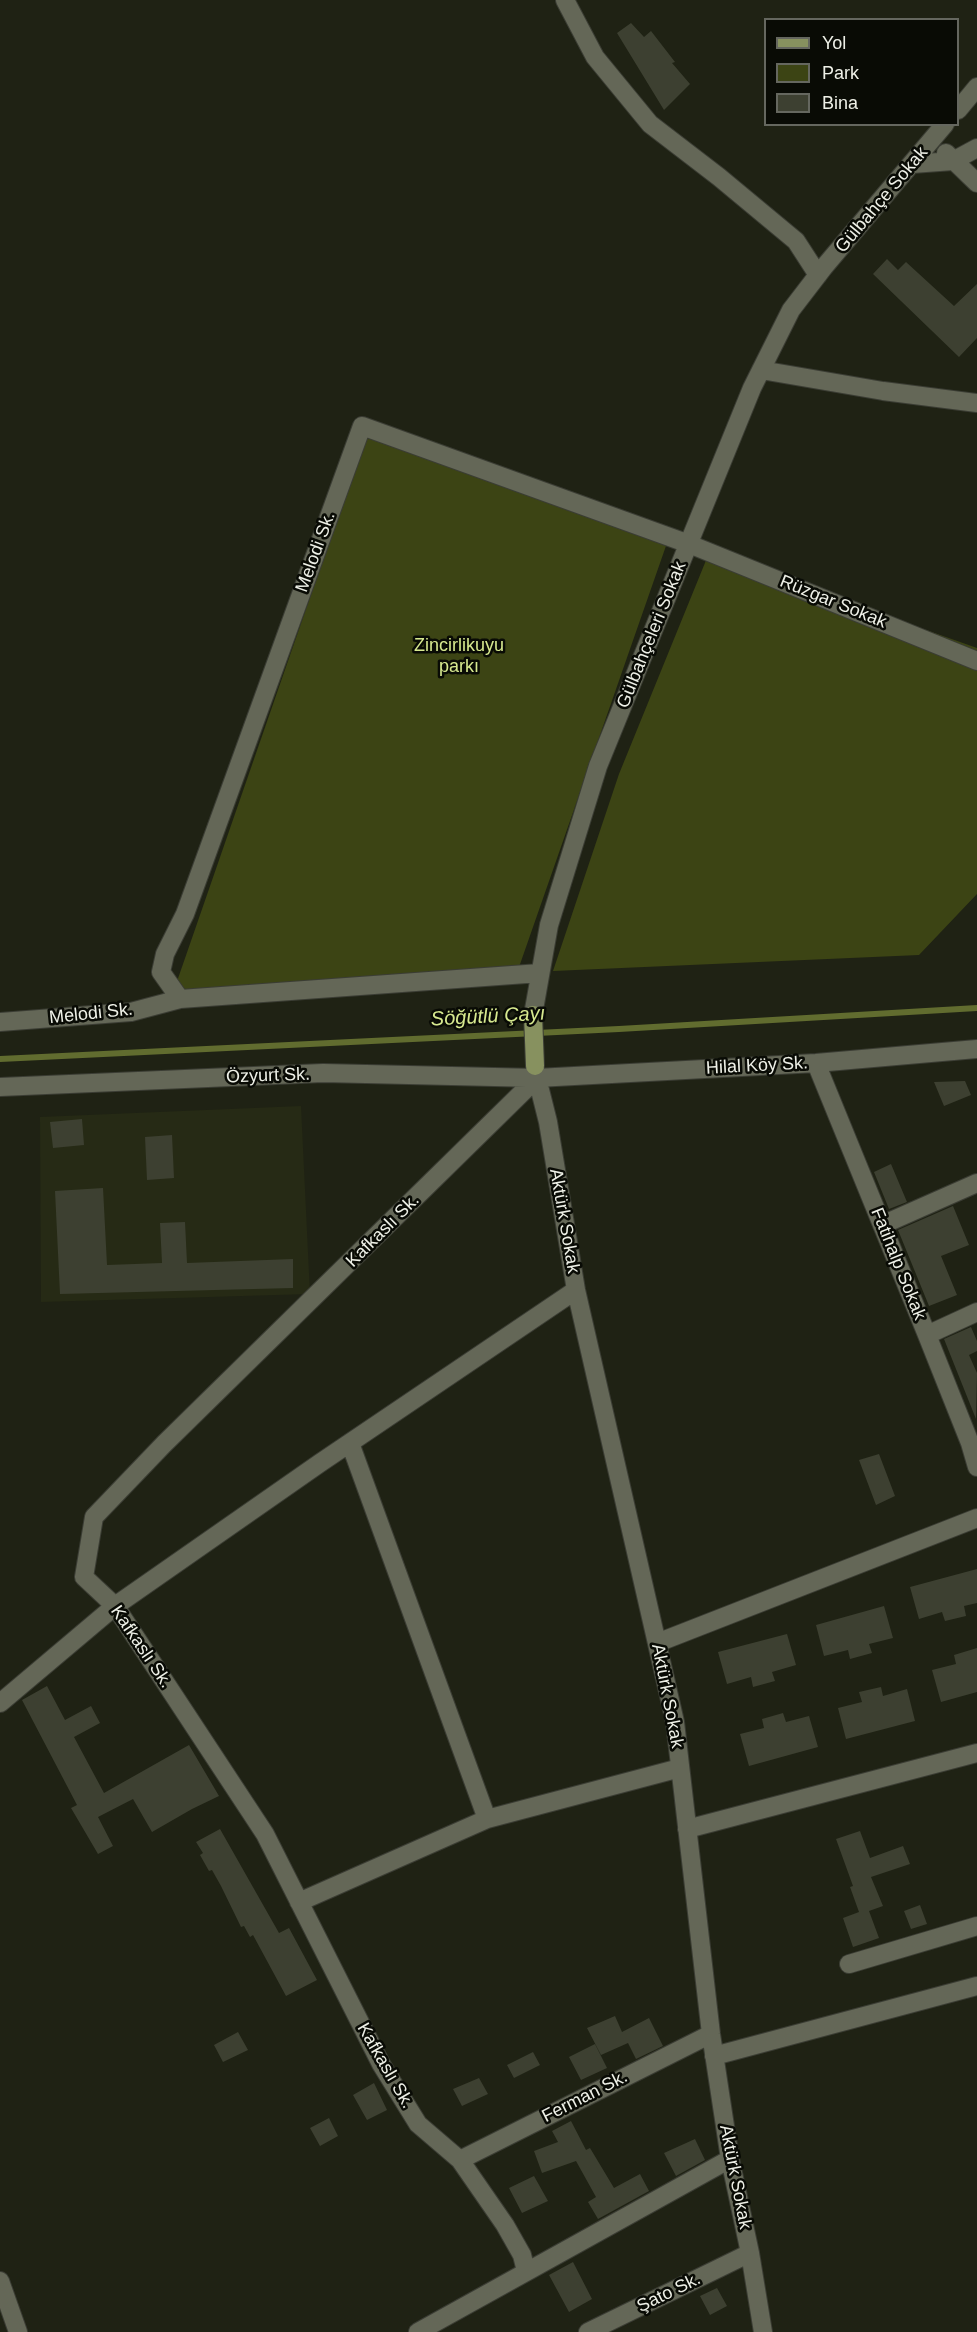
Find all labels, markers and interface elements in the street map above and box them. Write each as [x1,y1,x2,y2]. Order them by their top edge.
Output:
legend [764,18,959,126]
text: Yol [822,33,846,53]
text: Park [822,63,859,83]
text: Bina [822,93,858,113]
street label: Gülbahçe Sokak [831,142,933,258]
street label: Melodi Sk. [291,509,341,595]
street label: Gülbahçeleri Sokak [613,559,691,711]
street label: Rüzgar Sokak [777,571,889,633]
park label: Zincirlikuyu parkı [414,635,504,678]
street label: Melodi Sk. [48,999,134,1029]
water label: Söğütlü Çayı [430,1002,546,1032]
street label: Hilal Köy Sk. [705,1053,809,1079]
street label: Özyurt Sk. [226,1064,310,1088]
street label: Aktürk Sokak [544,1167,584,1275]
street label: Kafkaslı Sk. [342,1190,424,1272]
street label: Fatihalp Sokak [866,1205,930,1323]
street label: Kafkaslı Sk. [105,1602,177,1692]
street label: Aktürk Sokak [646,1642,688,1750]
street label: Kafkaslı Sk. [352,2019,418,2113]
street label: Ferman Sk. [539,2066,631,2128]
street label: Aktürk Sokak [714,2123,756,2231]
street label: Şato Sk. [634,2268,704,2318]

